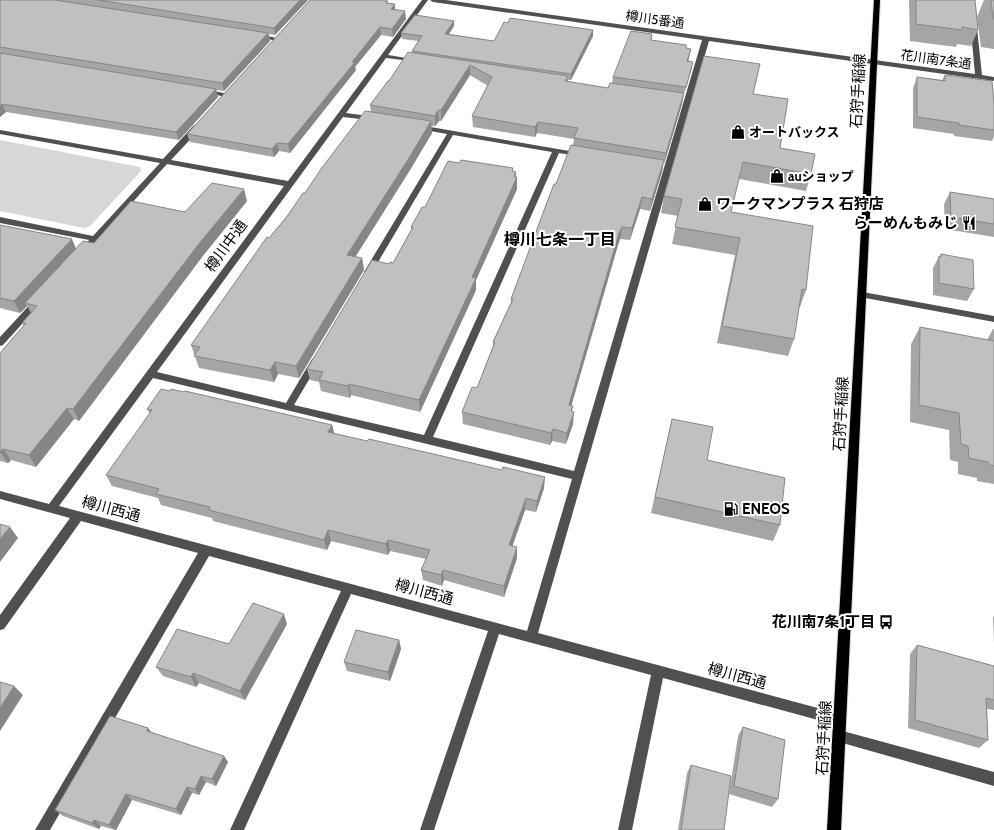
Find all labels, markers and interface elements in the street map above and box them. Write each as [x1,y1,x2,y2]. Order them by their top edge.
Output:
street label: 樽川5番通 [625,7,685,31]
street label: 花川南7条通 [899,46,973,72]
street label: 石狩手稲線 [847,53,869,129]
shop icon: オートバックス [730,124,746,140]
place label: オートバックス [749,124,840,140]
shop icon: auショップ [769,168,785,184]
place label: auショップ [788,168,854,184]
place label: ワークマンプラス 石狩店 [716,195,884,213]
shop icon: ワークマンプラス 石狩店 [697,196,713,212]
place label: らーめんもみじ [853,214,958,232]
restaurant icon: らーめんもみじ [961,215,977,231]
street label: 樽川中通 [201,216,251,276]
district label: 樽川七条一丁目 [504,230,616,249]
street label: 石狩手稲線 [830,376,852,452]
street label: 樽川西通 [80,493,142,525]
place label: ENEOS [742,500,790,518]
fuel station icon: ENEOS [723,501,739,517]
street label: 樽川西通 [393,576,455,608]
place label: 花川南7条1丁目 [772,613,875,631]
bus stop icon: 花川南7条1丁目 [878,614,894,630]
street label: 樽川西通 [706,660,768,692]
street label: 石狩手稲線 [813,700,835,776]

